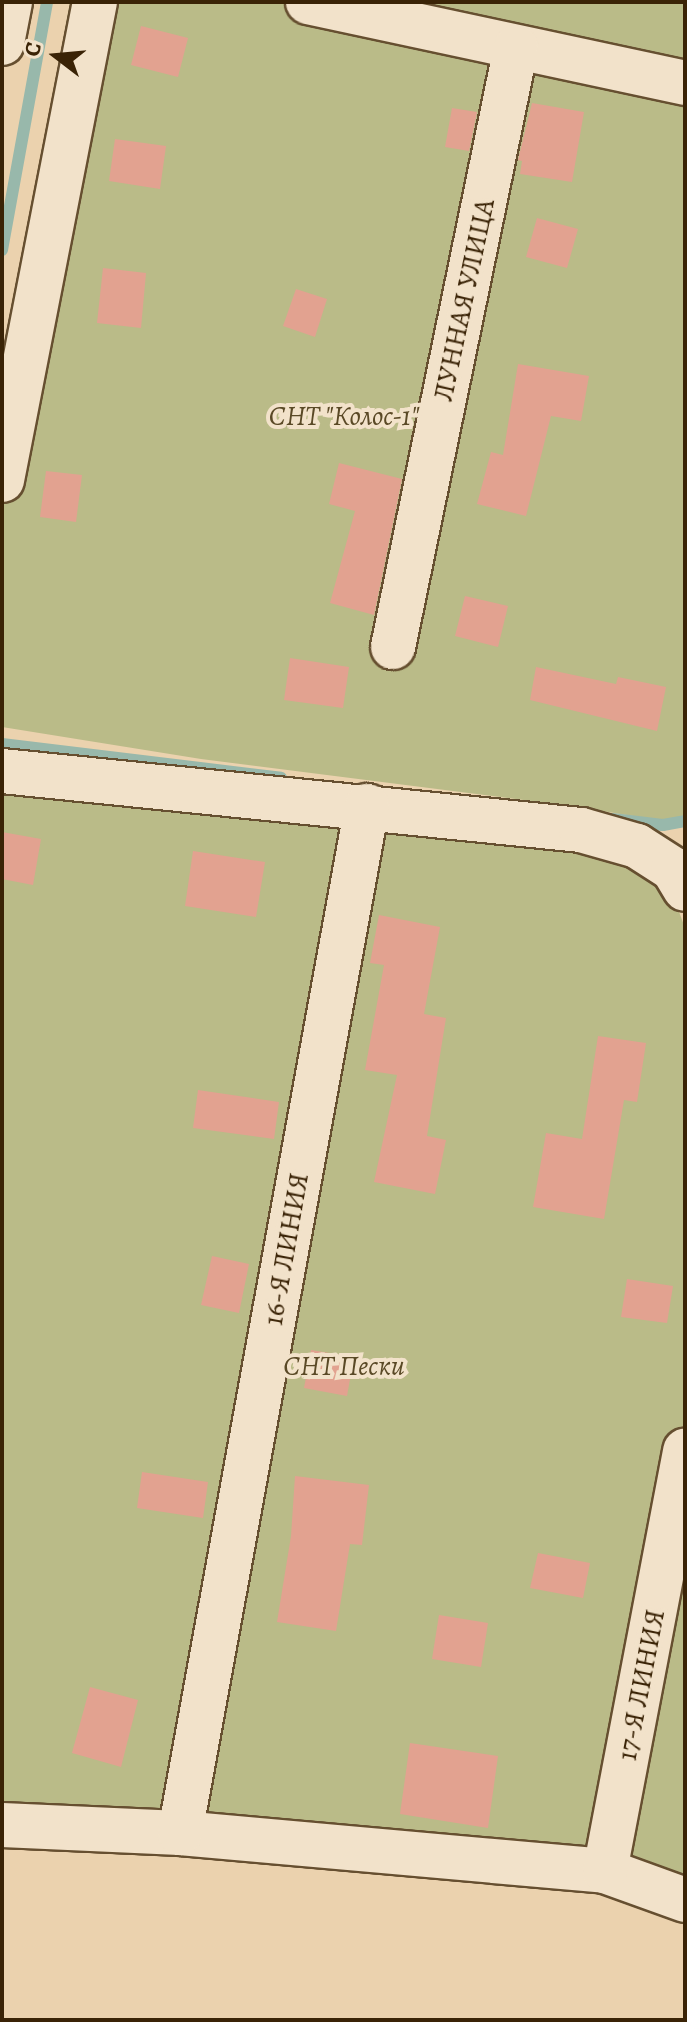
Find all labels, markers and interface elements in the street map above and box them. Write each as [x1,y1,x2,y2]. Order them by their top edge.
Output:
north arrow [16,16,96,96]
text: С [17,39,49,60]
street label: ЛУННАЯ УЛИЦА [426,196,502,404]
park label: СНТ "Колос-1" [269,399,419,433]
street label: 16-Я ЛИНИЯ [256,1170,316,1328]
park label: СНТ Пески [283,1349,405,1383]
street label: 17-Я ЛИНИЯ [610,1607,672,1763]

